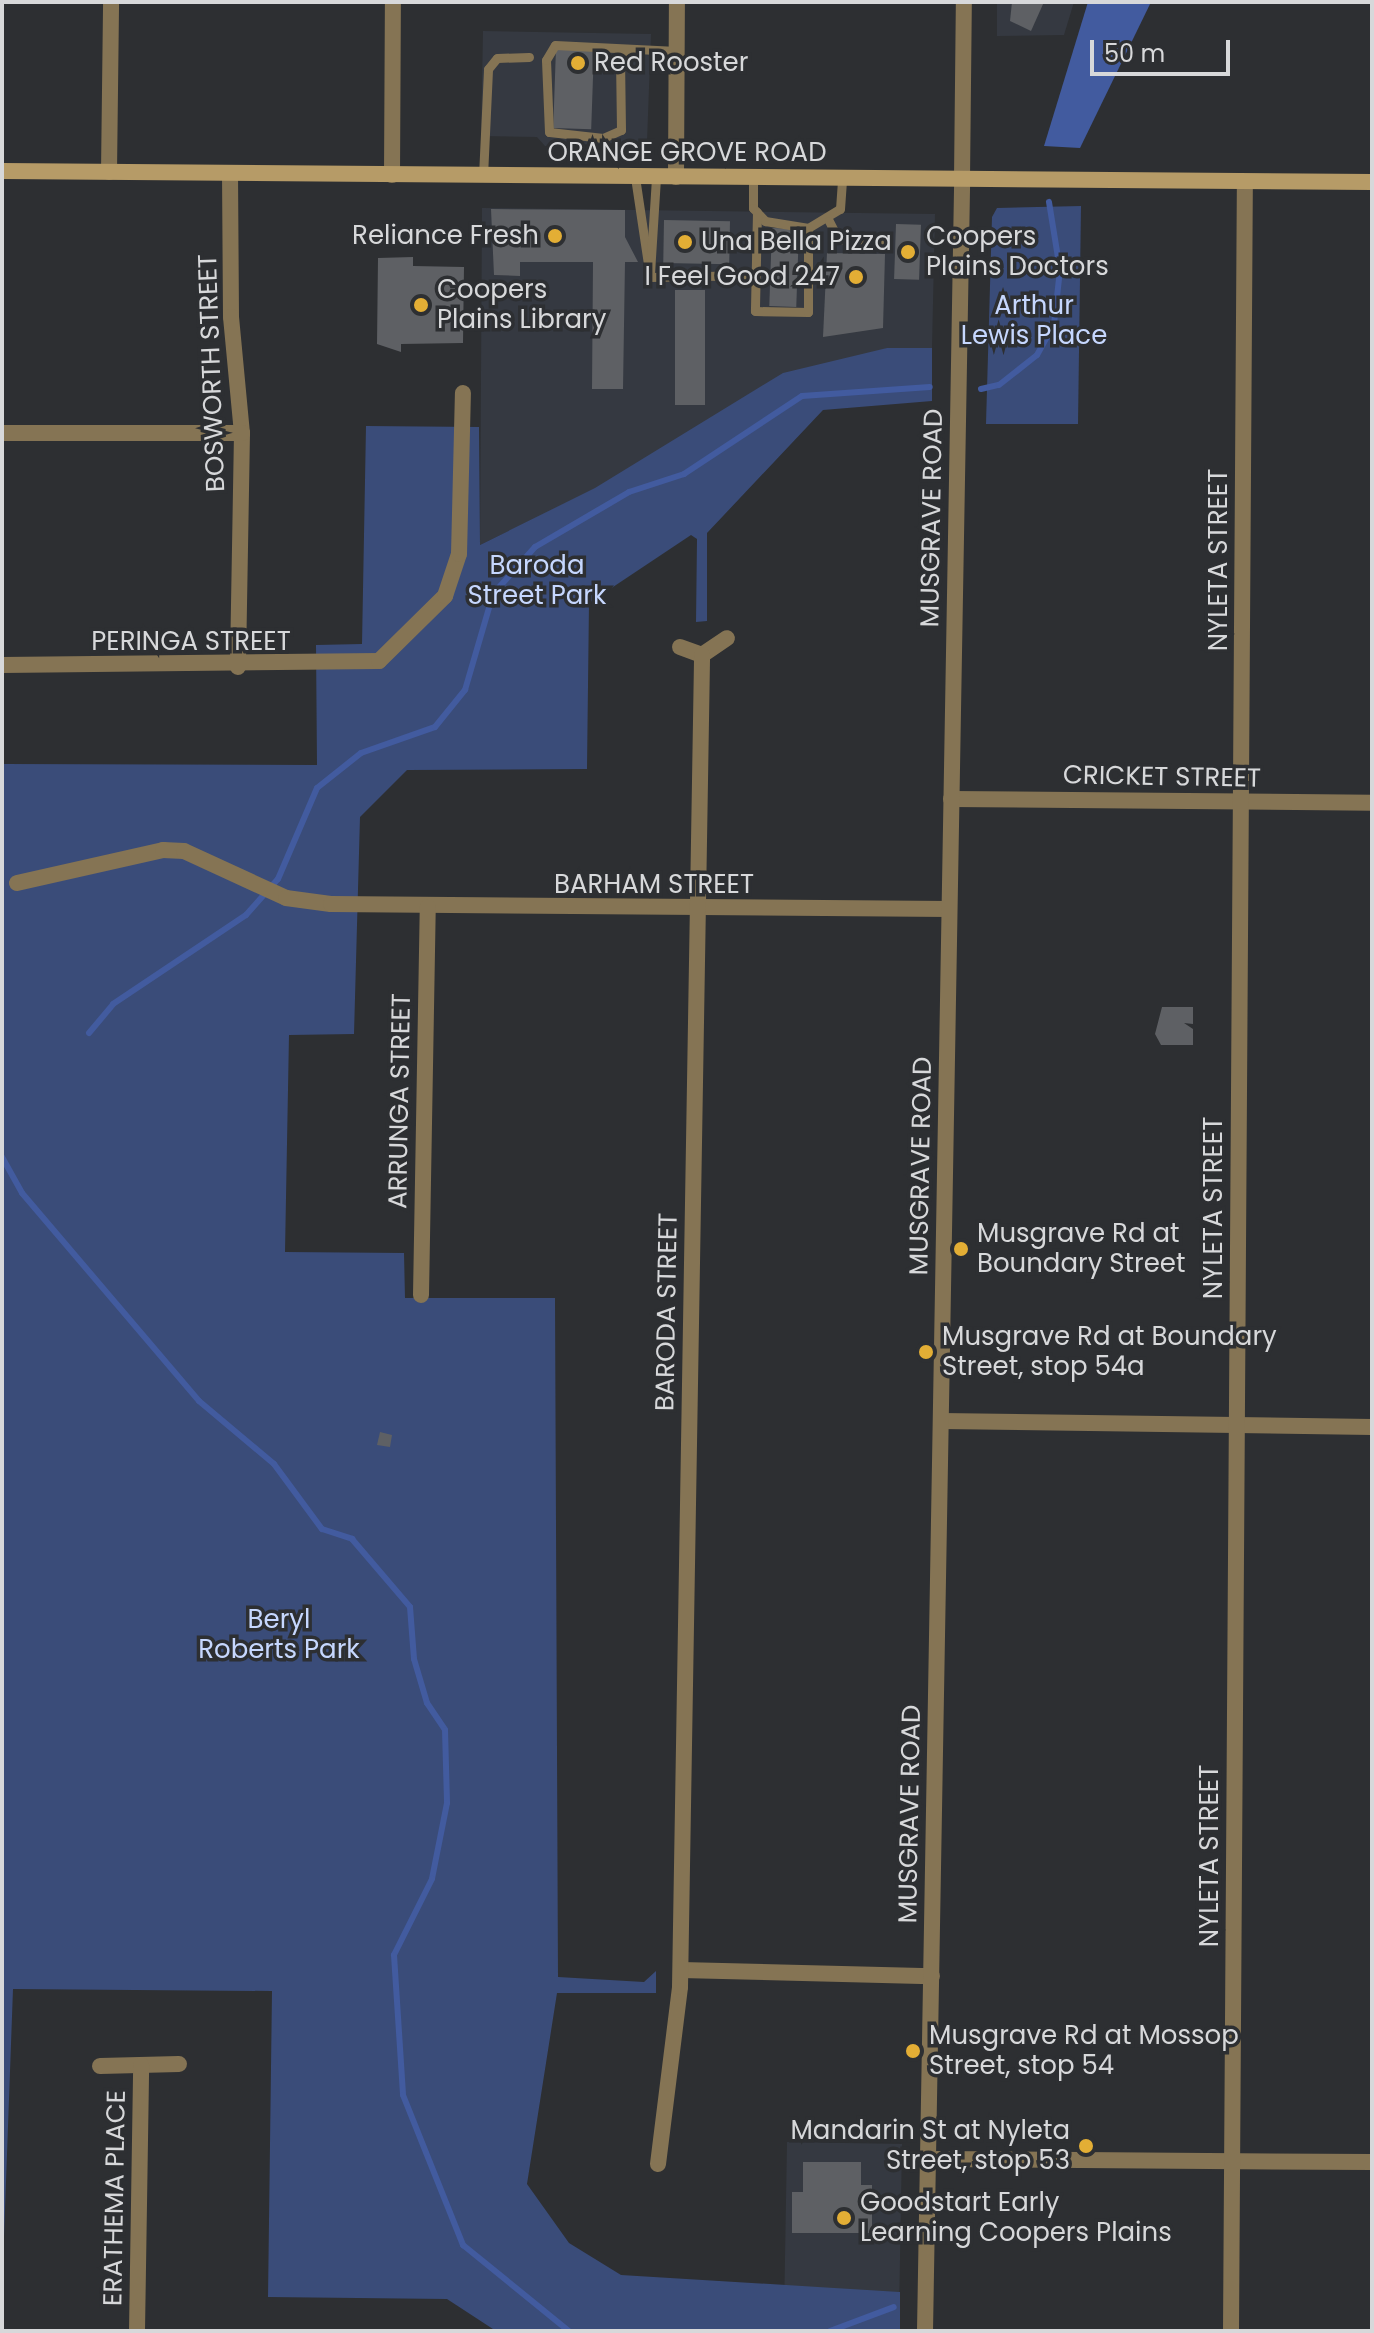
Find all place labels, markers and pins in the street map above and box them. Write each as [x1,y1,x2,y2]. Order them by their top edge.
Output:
place label: Red Rooster [594,47,748,79]
marker: Red Rooster [569,54,587,72]
place label: Reliance Fresh [352,220,539,252]
place label: Coopers Plains Doctors [926,221,1109,282]
place label: Una Bella Pizza [701,226,892,258]
marker: Reliance Fresh [546,227,564,245]
marker: Una Bella Pizza [676,233,694,251]
marker: Coopers Plains Doctors [897,241,919,263]
place label: I Feel Good 247 [644,261,840,293]
marker: I Feel Good 247 [847,268,865,286]
place label: Coopers Plains Library [437,274,606,336]
marker: Coopers Plains Library [412,296,430,314]
place label: Musgrave Rd at Boundary Street [977,1218,1185,1280]
marker: Musgrave Rd at Boundary Street [952,1240,970,1258]
place label: Musgrave Rd at Boundary Street, stop 54a [942,1321,1277,1382]
marker: Musgrave Rd at Boundary Street, stop 54a [917,1343,935,1361]
place label: Musgrave Rd at Mossop Street, stop 54 [929,2020,1239,2082]
marker: Musgrave Rd at Mossop Street, stop 54 [904,2042,922,2060]
place label: Mandarin St at Nyleta Street, stop 53 [790,2115,1070,2176]
marker: Mandarin St at Nyleta Street, stop 53 [1077,2137,1095,2155]
place label: Goodstart Early Learning Coopers Plains [860,2187,1172,2248]
marker: Goodstart Early Learning Coopers Plains [835,2209,853,2227]

